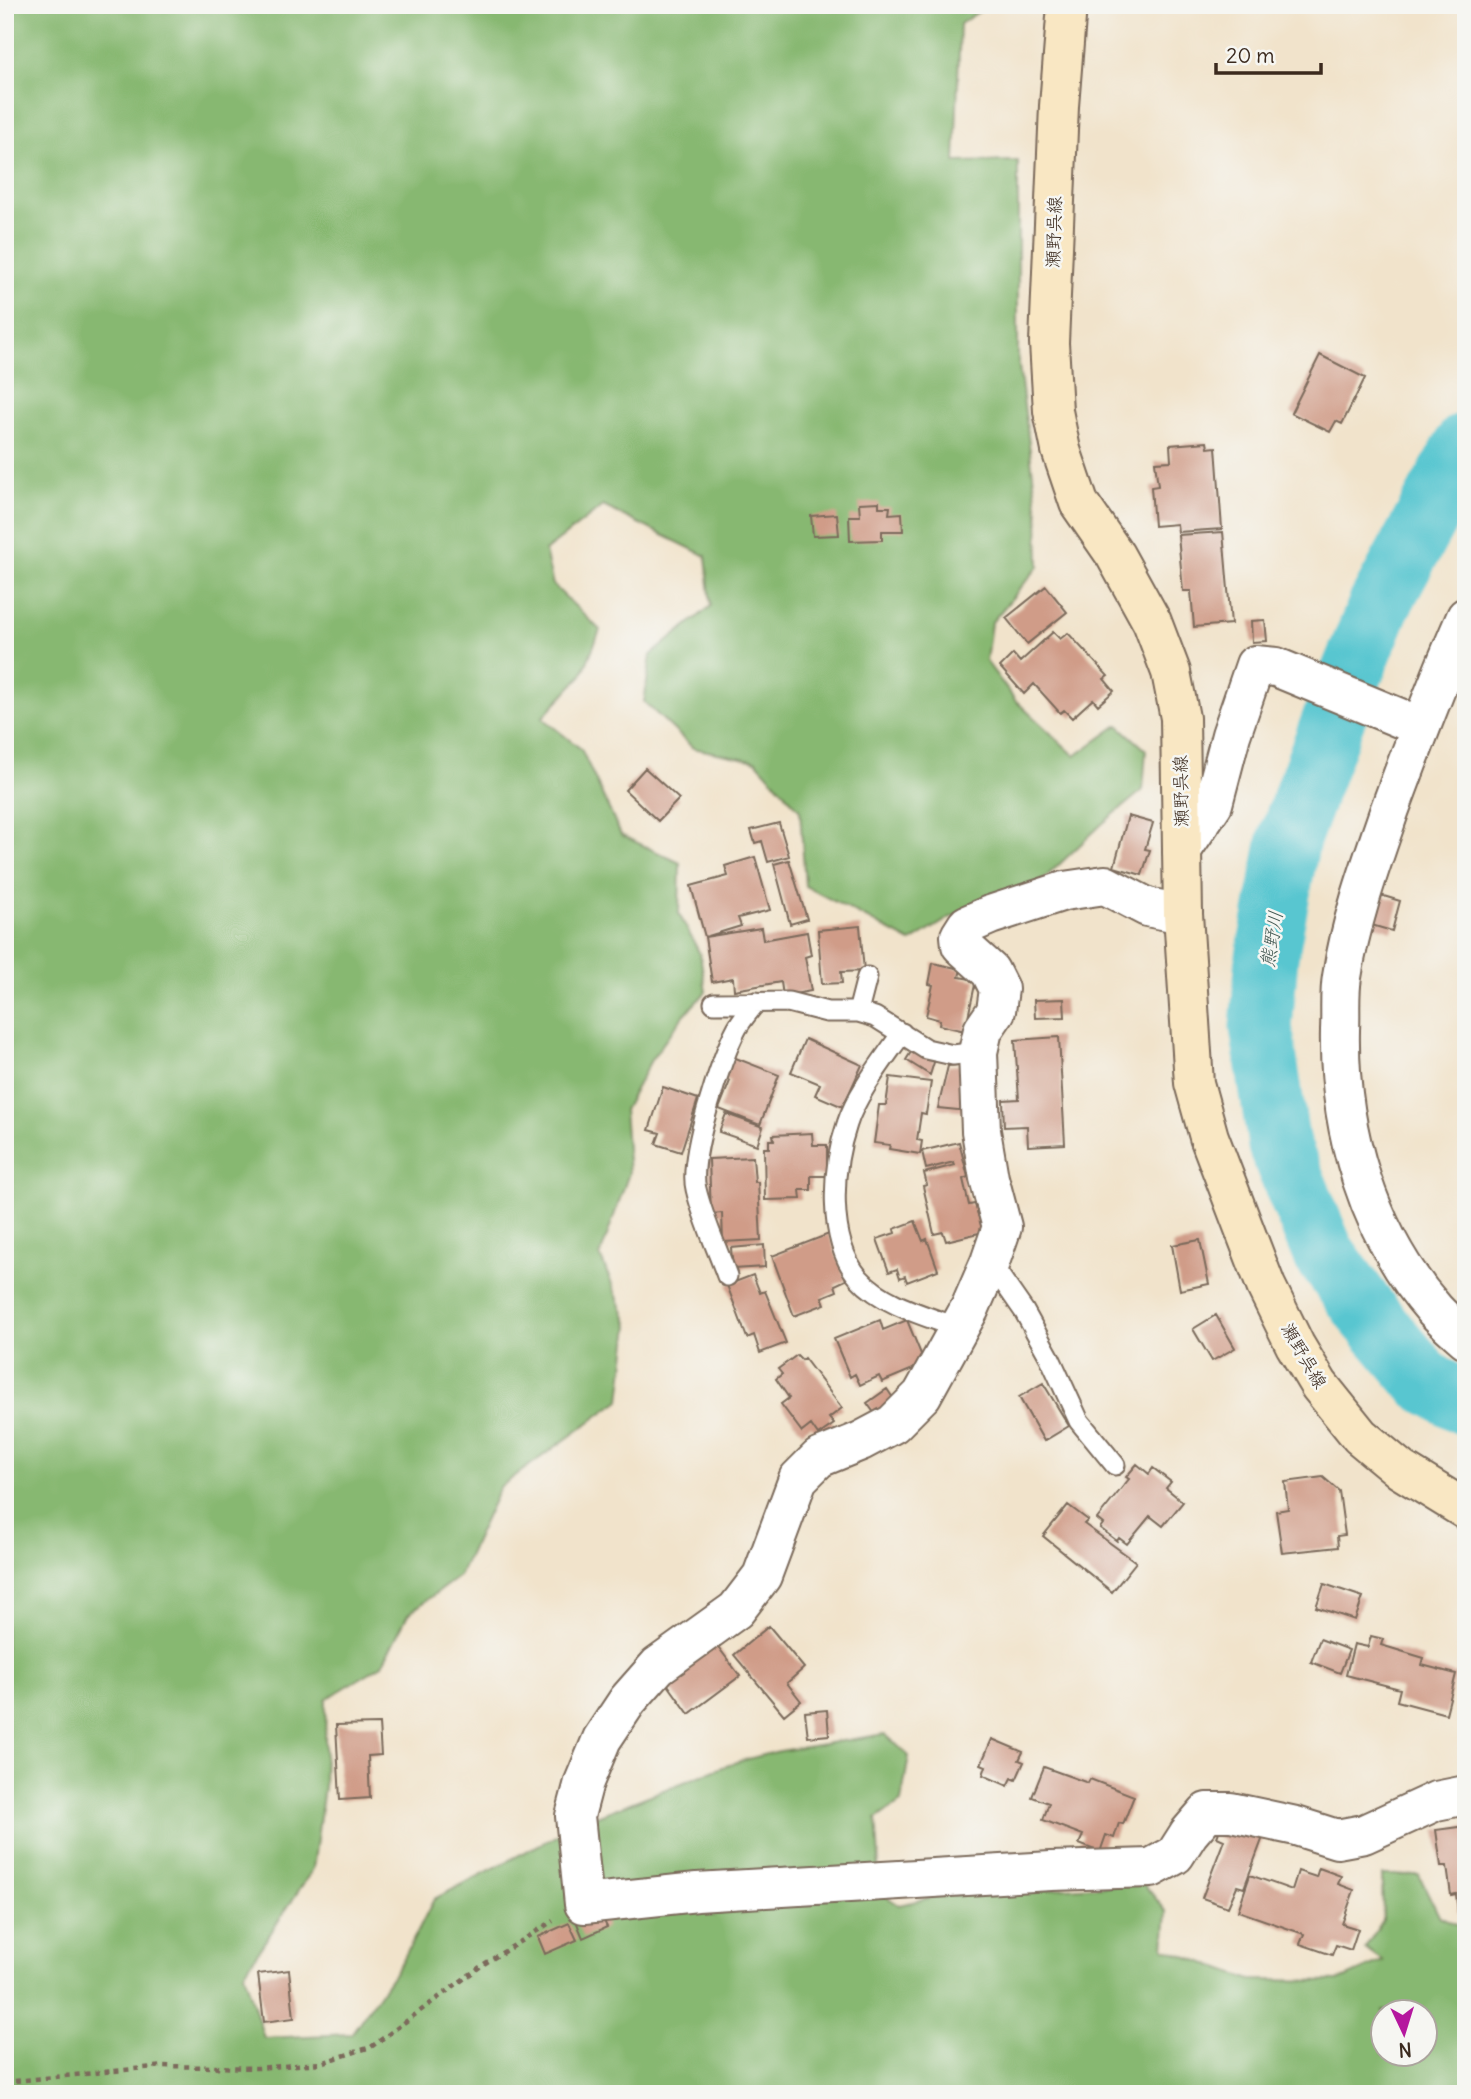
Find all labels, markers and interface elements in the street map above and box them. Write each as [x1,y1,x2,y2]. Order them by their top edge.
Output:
scale bar [1216,32,1320,76]
text: 20 m [1226,42,1275,69]
street label: 瀬野呉線 [1041,196,1066,268]
street label: 瀬野呉線 [1168,755,1193,827]
water label: 熊野川 [1255,909,1287,969]
street label: 瀬野呉線 [1276,1319,1332,1393]
north arrow [1370,1997,1440,2068]
text: N [1398,2038,1413,2062]

